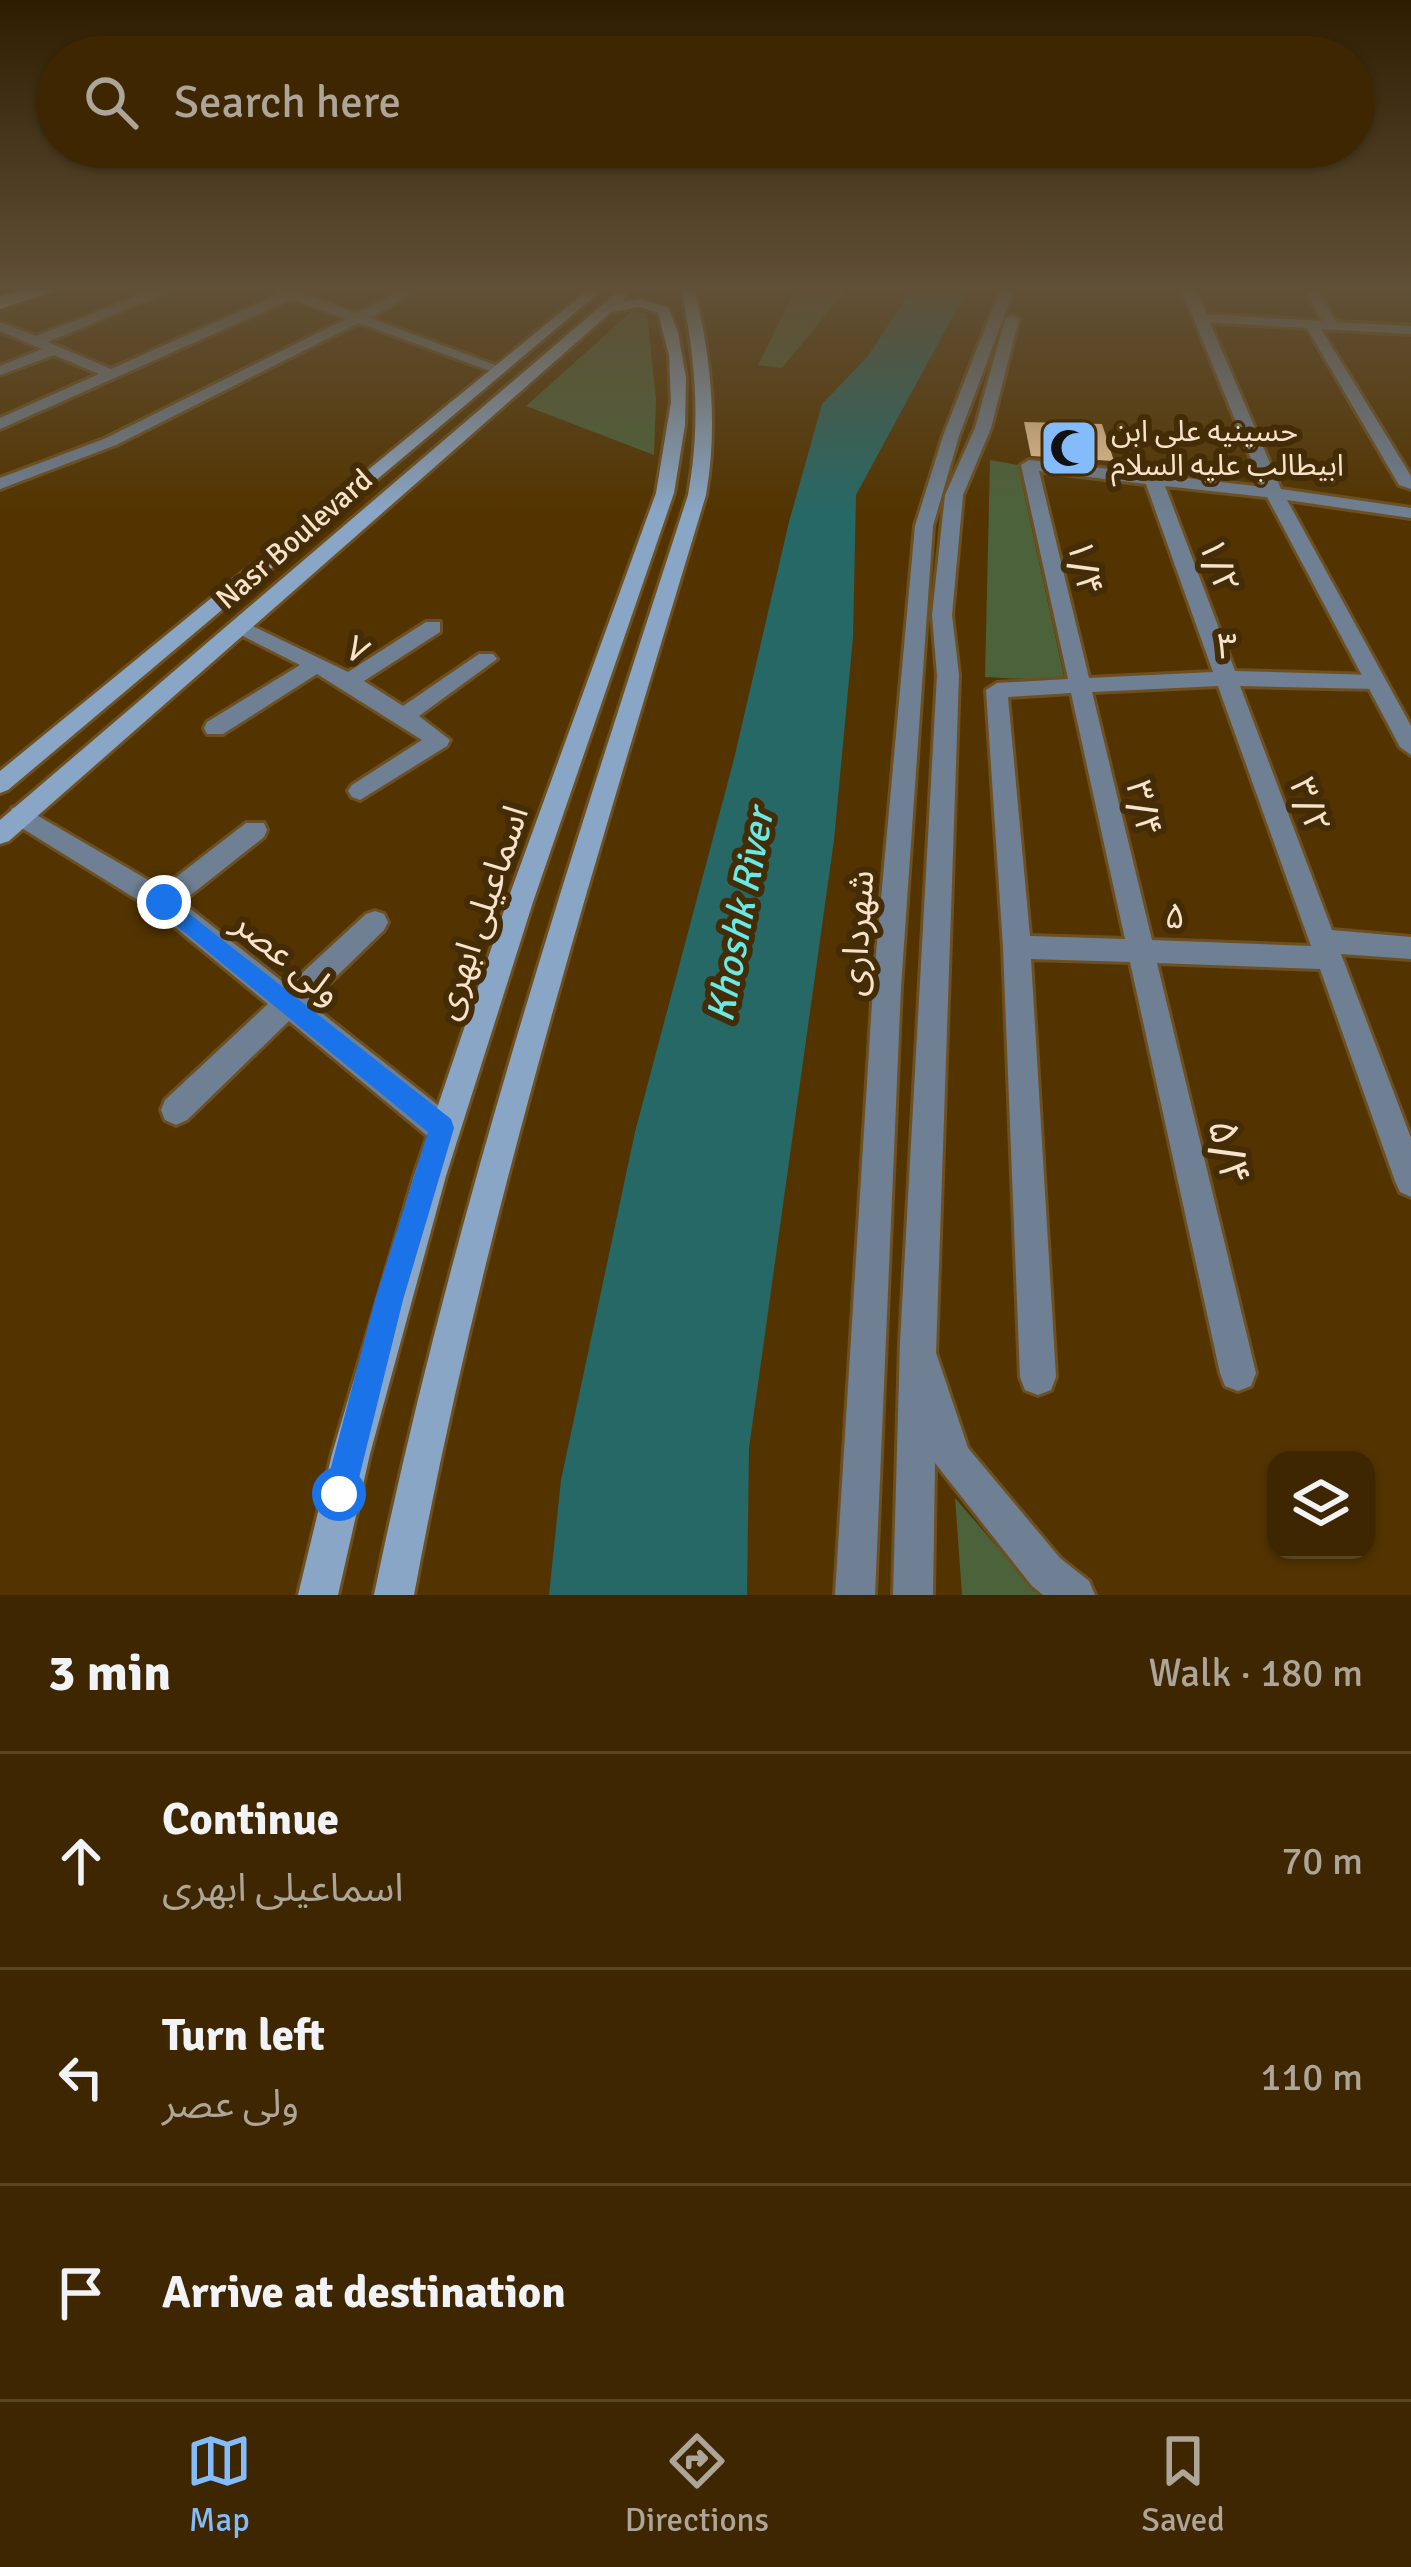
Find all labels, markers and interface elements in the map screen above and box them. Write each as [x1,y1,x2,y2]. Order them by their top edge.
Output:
search box [36,36,1375,168]
icon: search [78,69,144,135]
text: Search here [174,75,401,130]
place label: حسینیه علی ابن ابیطالب علیه السلام [1111,413,1344,487]
mosque icon: حسینیه علی ابن ابیطالب علیه السلام [1038,417,1100,479]
street label: Nasr Boulevard [209,461,380,617]
street label: ۱/۲ [1188,531,1249,600]
street label: ۱/۴ [1056,535,1113,600]
street label: ۳ [1217,624,1237,669]
street label: ۷ [337,626,377,675]
street label: ۳/۲ [1279,771,1340,840]
street label: ۳/۴ [1115,776,1172,841]
street label: اسماعیلی ابهری [424,800,539,1025]
water label: Khoshk River [696,800,785,1026]
street label: شهرداری [831,869,884,998]
route end [137,875,191,929]
street label: ۵ [1163,893,1186,940]
street label: ولی عصر [223,900,350,1015]
street label: ۵/۴ [1196,1115,1261,1190]
map controls [1267,1451,1375,1559]
button: layers [1267,1451,1375,1559]
route start [312,1467,366,1521]
text: 3 min [48,1642,171,1705]
text: Walk · 180 m [1149,1649,1363,1697]
text: Continue [162,1792,339,1847]
icon: ahead [48,1828,114,1894]
text: 70 m [1281,1837,1363,1885]
text: اسماعیلی ابهری [162,1864,404,1912]
text: Turn left [162,2008,325,2063]
icon: left [48,2044,114,2110]
text: 110 m [1260,2053,1363,2101]
text: ولی عصر [162,2080,299,2128]
icon: arrive [48,2260,114,2326]
text: Arrive at destination [162,2265,566,2320]
tab: Map [186,2428,252,2541]
tab: Directions [625,2428,769,2541]
tab: Saved [1142,2428,1225,2541]

